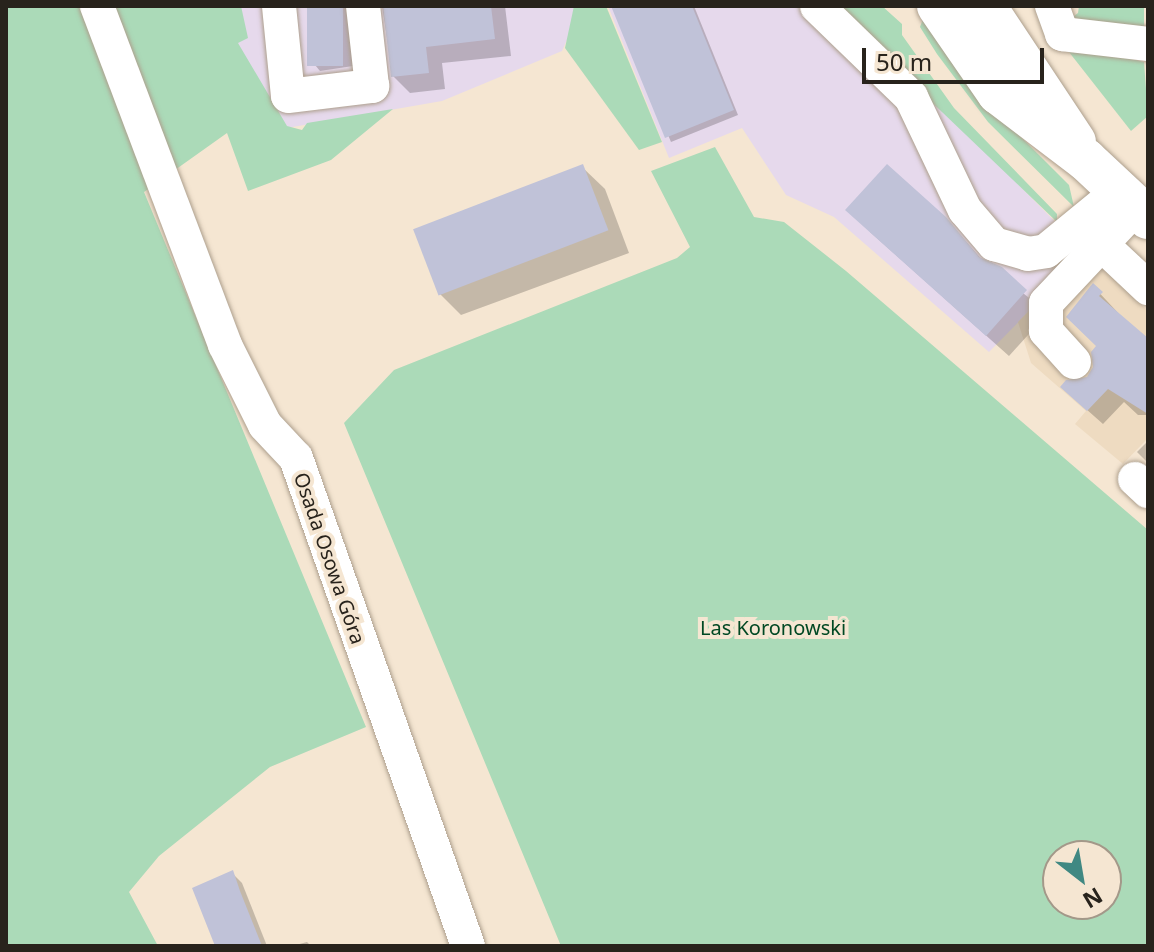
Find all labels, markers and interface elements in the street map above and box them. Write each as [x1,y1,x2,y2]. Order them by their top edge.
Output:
scale bar [866,32,1048,82]
text: 50 m [876,45,932,78]
street label: Osada Osowa Góra [289,469,371,647]
park label: Las Koronowski [700,615,846,639]
north arrow [1042,840,1122,920]
text: N [1078,881,1109,916]

